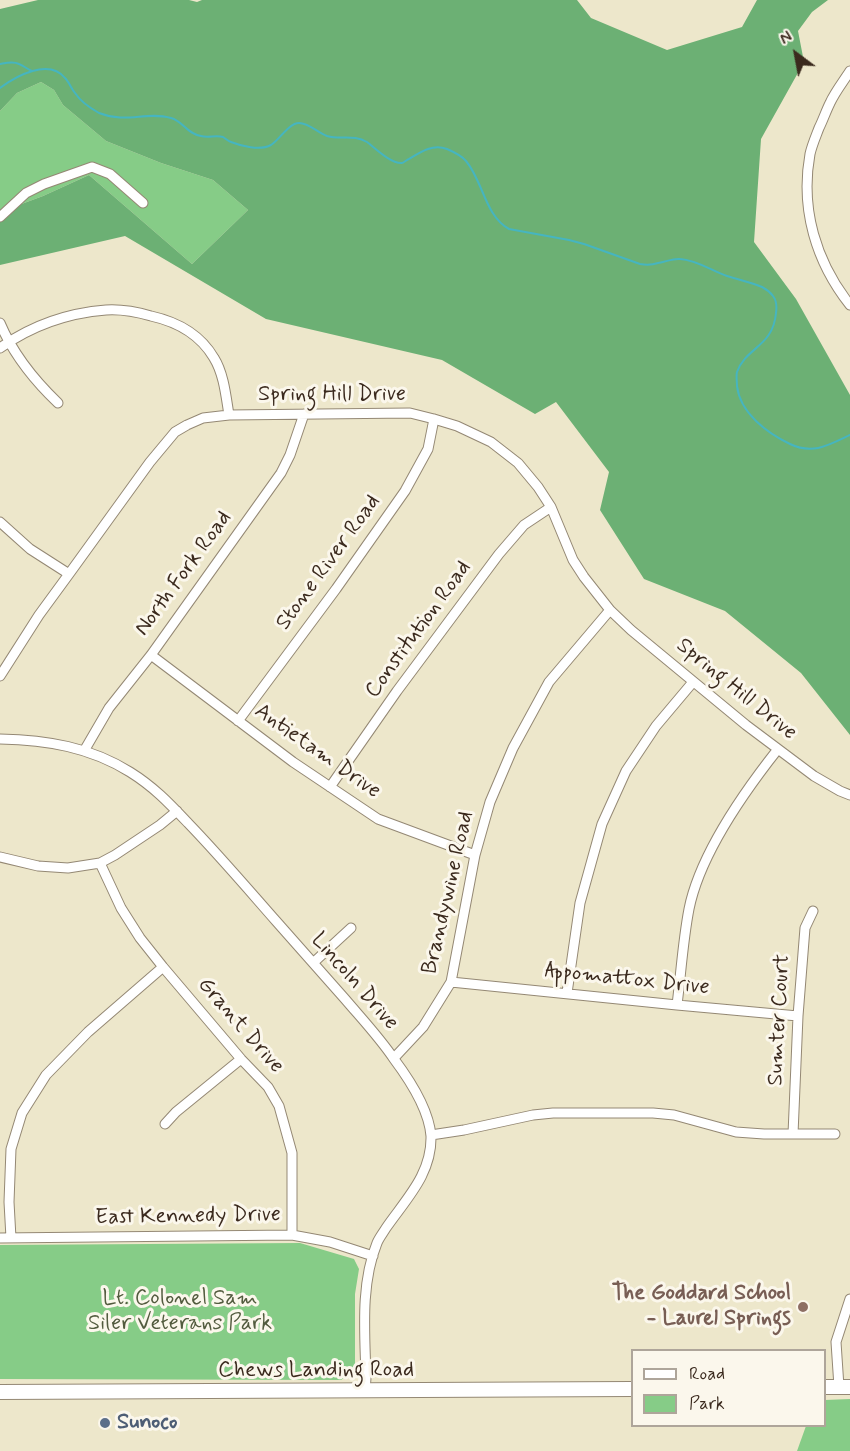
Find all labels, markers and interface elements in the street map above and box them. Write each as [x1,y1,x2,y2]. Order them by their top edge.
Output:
north arrow [766,24,826,84]
text: N [776,27,796,50]
street label: Spring Hill Drive [258,382,406,408]
street label: Stone River Road [271,490,387,636]
street label: North Fork Road [130,506,238,642]
street label: Constitution Road [360,556,478,704]
street label: Spring Hill Drive [670,633,802,747]
street label: Antietam Drive [249,699,385,805]
street label: Brandywine Road [417,809,481,977]
street label: Lincoln Drive [304,928,404,1036]
street label: Sumter Court [763,954,797,1086]
street label: Appomattox Drive [543,958,711,1002]
street label: Grant Drive [191,973,289,1079]
street label: East Kennedy Drive [95,1202,281,1232]
place label: The Goddard School - Laurel Springs [612,1281,791,1332]
park label: Lt. Colonel Sam Siler Veterans Park [88,1286,272,1338]
marker: The Goddard School - Laurel Springs [796,1300,810,1314]
legend [631,1349,826,1427]
street label: Chews Landing Road [218,1358,414,1384]
text: Road [689,1362,725,1386]
text: Park [689,1392,725,1416]
place label: Sunoco [117,1410,177,1436]
marker: Sunoco [98,1416,112,1430]

